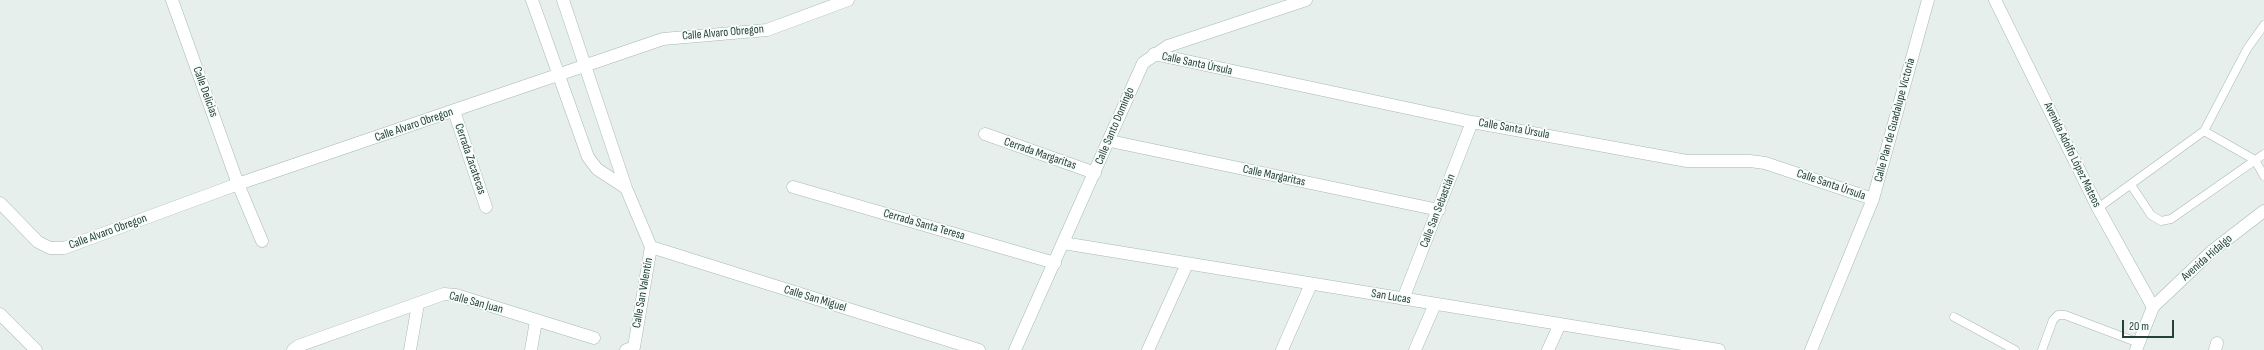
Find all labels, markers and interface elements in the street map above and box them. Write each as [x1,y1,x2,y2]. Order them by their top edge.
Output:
street label: Calle Alvaro Obregon [682,22,764,44]
street label: Calle Santa Úrsula [1160,49,1234,79]
street label: Calle Plan de Guadalupe Victoria [1872,57,1918,183]
street label: Calle Delicias [189,65,221,119]
street label: Calle Santo Domingo [1092,85,1138,167]
street label: Avenida Adolfo López Mateos [2040,100,2104,210]
street label: Calle Alvaro Obregon [373,105,455,145]
street label: Calle Santa Úrsula [1477,116,1551,142]
street label: Cerrada Zacatecas [451,122,489,196]
street label: Cerrada Margaritas [1002,135,1078,173]
street label: Calle Margaritas [1241,162,1307,190]
street label: Calle Santa Úrsula [1795,166,1867,204]
street label: Calle San Sebastián [1417,172,1459,250]
street label: Cerrada Santa Teresa [881,206,967,244]
street label: Calle Alvaro Obregon [67,211,149,253]
street label: Avenida Hidalgo [2178,232,2236,284]
street label: Calle San Valentín [630,257,656,329]
street label: Calle San Miguel [782,283,848,315]
street label: San Lucas [1370,287,1412,307]
street label: Calle San Juan [447,289,505,317]
scale bar [2124,312,2176,338]
text: 20 m [2129,319,2149,334]

